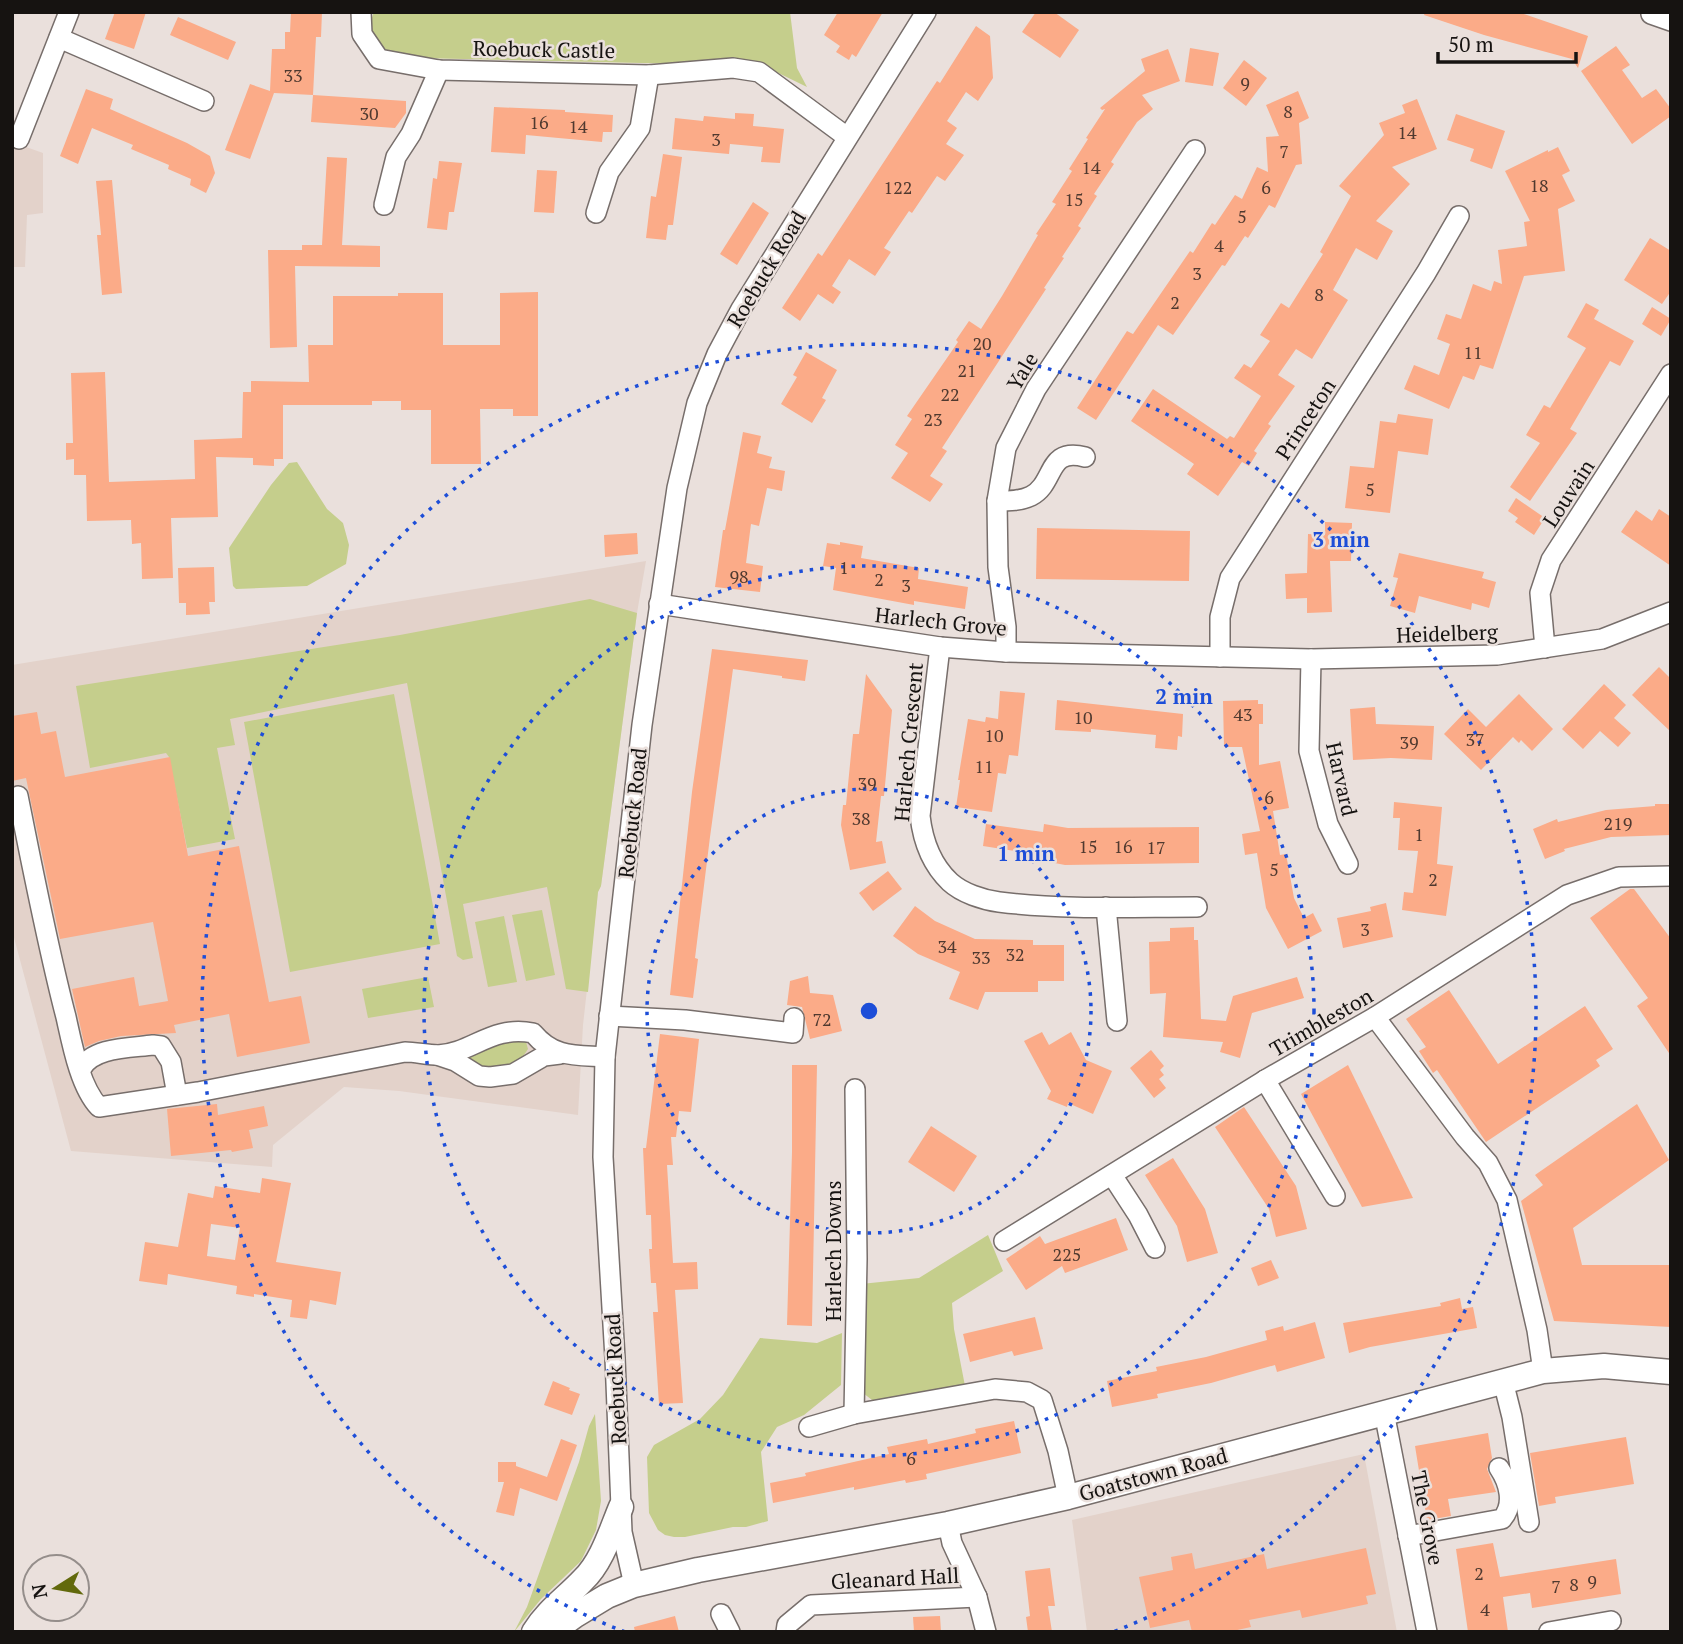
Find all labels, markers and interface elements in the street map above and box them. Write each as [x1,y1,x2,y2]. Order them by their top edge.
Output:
scale bar [1438,21,1576,65]
text: 50 m [1448,30,1494,58]
street label: Roebuck Castle [473,34,615,64]
house number: 33 [283,63,303,87]
house number: 9 [1240,71,1250,95]
house number: 8 [1283,99,1293,123]
house number: 30 [359,101,379,125]
house number: 16 [529,110,549,134]
house number: 14 [568,114,588,138]
house number: 14 [1397,120,1417,144]
house number: 3 [711,127,721,151]
house number: 7 [1279,139,1289,163]
house number: 14 [1081,155,1101,179]
house number: 18 [1529,173,1549,197]
house number: 122 [884,175,912,199]
house number: 6 [1261,175,1271,199]
house number: 15 [1064,187,1084,211]
house number: 5 [1237,204,1247,228]
street label: Roebuck Road [720,205,812,332]
house number: 4 [1214,233,1224,257]
house number: 3 [1192,261,1202,285]
house number: 8 [1314,282,1324,306]
house number: 2 [1170,290,1180,314]
house number: 20 [972,331,992,355]
house number: 11 [1463,340,1483,364]
street label: Yale [1000,347,1044,395]
house number: 21 [957,358,977,382]
street label: Princeton [1268,373,1342,465]
house number: 22 [940,382,960,406]
house number: 23 [923,407,943,431]
street label: Louvain [1536,453,1601,532]
house number: 5 [1365,477,1375,501]
text: 3 min [1312,525,1370,553]
house number: 1 [839,555,849,579]
house number: 98 [729,564,749,588]
house number: 2 [874,567,884,591]
house number: 3 [901,573,911,597]
street label: Harlech Grove [874,600,1008,642]
street label: Heidelberg [1396,617,1499,649]
street label: Harlech Crescent [887,661,929,823]
text: 2 min [1155,682,1213,710]
house number: 43 [1233,702,1253,726]
house number: 10 [1073,705,1093,729]
house number: 10 [984,723,1004,747]
house number: 37 [1465,727,1485,751]
house number: 39 [1399,730,1419,754]
street label: Harvard [1320,739,1364,819]
street label: Roebuck Road [611,746,653,880]
house number: 11 [974,754,994,778]
house number: 39 [857,771,877,795]
house number: 6 [1264,785,1274,809]
house number: 38 [851,806,871,830]
house number: 219 [1604,811,1632,835]
house number: 1 [1414,822,1424,846]
house number: 15 [1078,834,1098,858]
house number: 16 [1113,834,1133,858]
house number: 17 [1146,835,1166,859]
text: 1 min [997,839,1055,867]
house number: 5 [1269,857,1279,881]
house number: 2 [1428,867,1438,891]
house number: 3 [1360,917,1370,941]
house number: 34 [937,934,957,958]
house number: 32 [1005,942,1025,966]
house number: 33 [971,945,991,969]
street label: Trimbleston [1265,981,1378,1063]
centre of rings [857,999,881,1023]
house number: 72 [812,1007,832,1031]
street label: Harlech Downs [819,1180,847,1322]
house number: 225 [1053,1242,1081,1266]
street label: Roebuck Road [598,1312,632,1445]
street label: Goatstown Road [1076,1441,1231,1507]
house number: 6 [906,1446,916,1470]
street label: The Grove [1405,1468,1451,1568]
north arrow [21,1553,91,1623]
street label: Gleanard Hall [830,1561,960,1595]
house number: 2 [1474,1561,1484,1585]
house number: 9 [1587,1569,1597,1593]
house number: 8 [1569,1572,1579,1596]
house number: 7 [1551,1574,1561,1598]
text: N [25,1581,52,1601]
house number: 4 [1480,1597,1490,1621]

